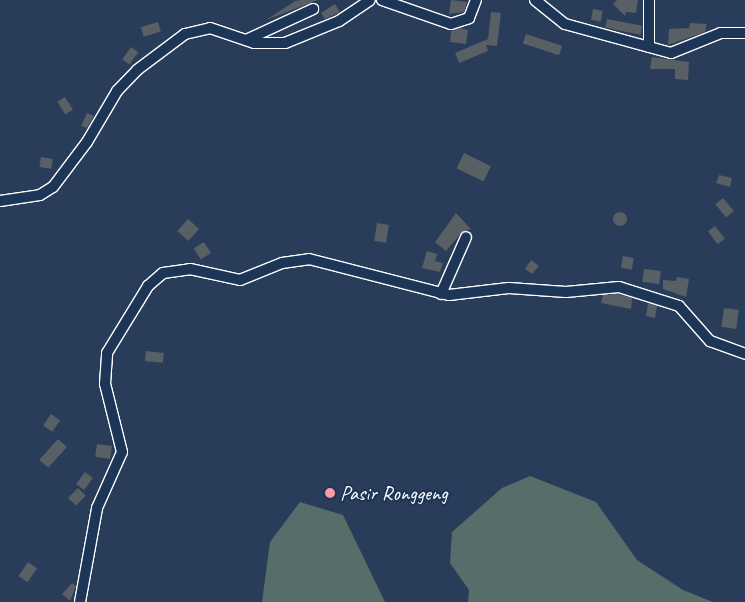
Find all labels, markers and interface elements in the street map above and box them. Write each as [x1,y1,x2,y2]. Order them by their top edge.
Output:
place label: Pasir Ronggeng [340,480,448,506]
marker: Pasir Ronggeng [324,487,336,499]

